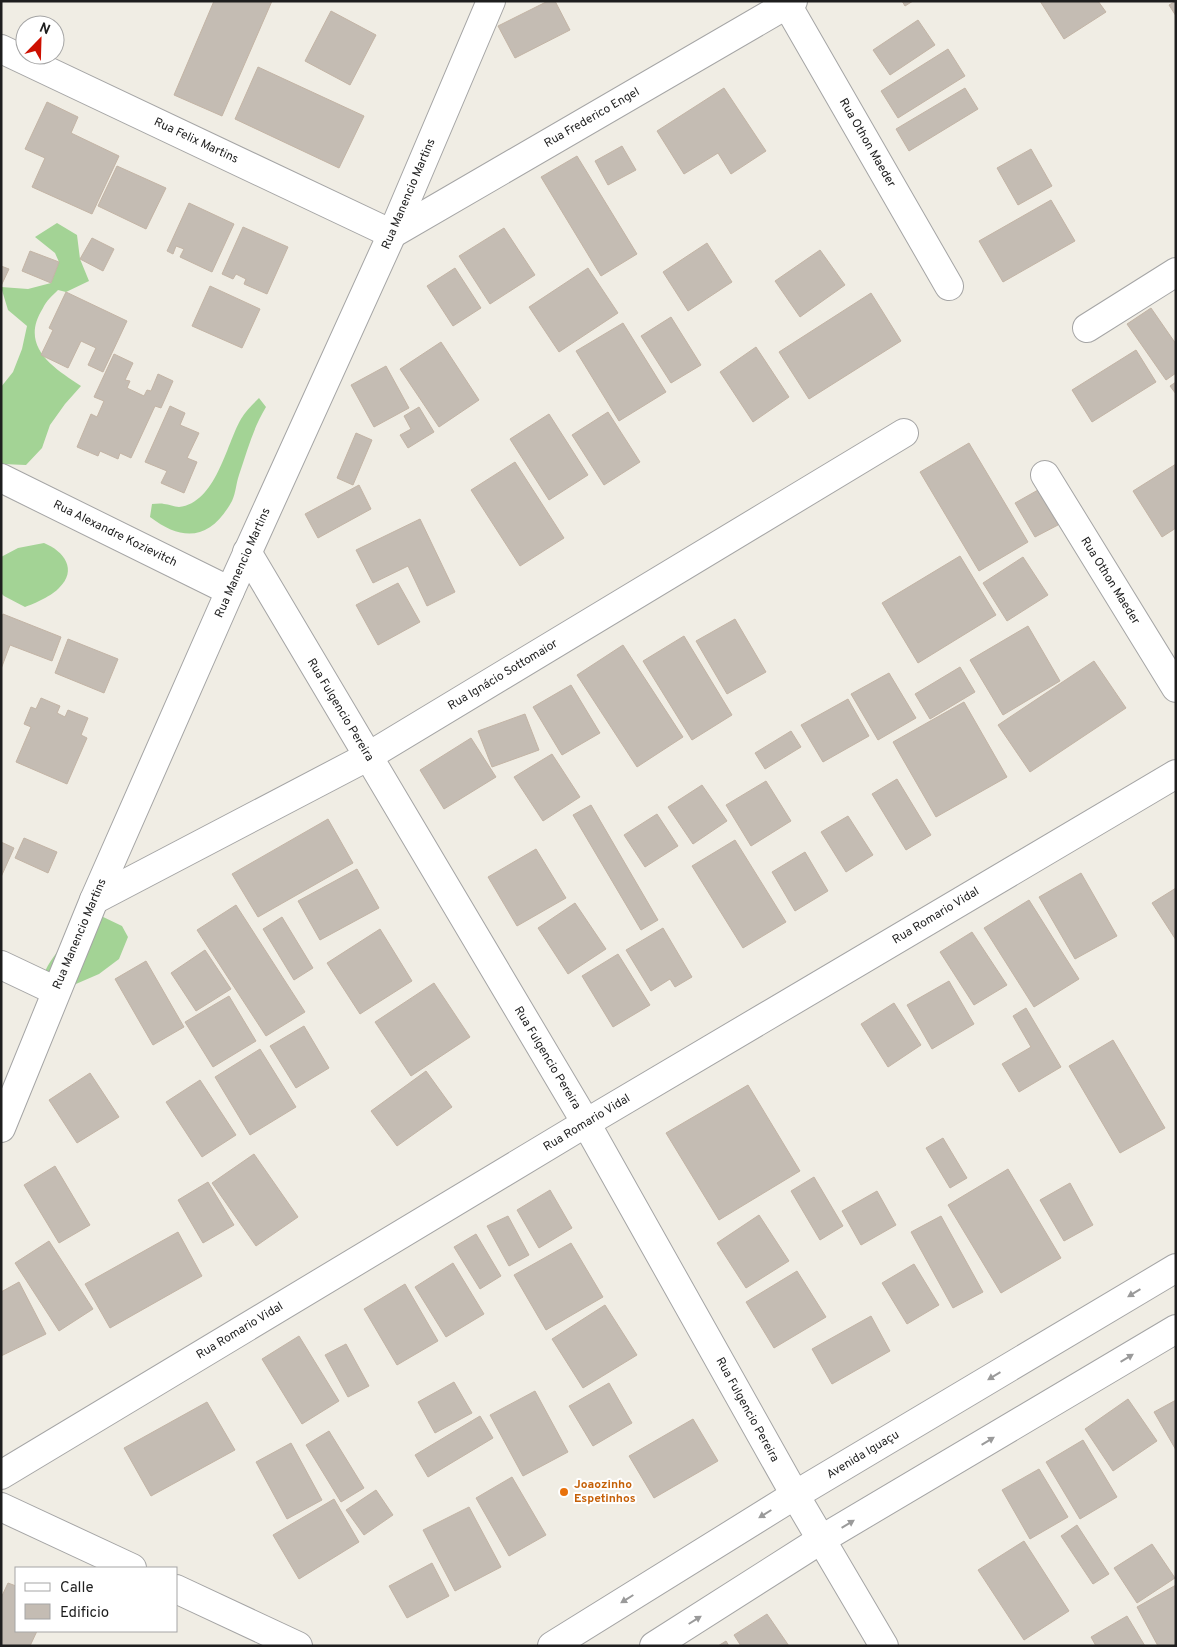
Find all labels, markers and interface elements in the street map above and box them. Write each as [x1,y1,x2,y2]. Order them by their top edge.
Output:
north arrow [15,15,65,65]
text: N [37,20,52,39]
street label: Rua Frederico Engel [541,84,643,152]
street label: Rua Othon Maeder [835,96,899,191]
street label: Rua Felix Martins [151,114,241,168]
street label: Rua Manencio Martins [378,136,440,252]
street label: Rua Alexandre Kozievitch [50,497,180,571]
street label: Rua Manencio Martins [212,505,274,621]
street label: Rua Othon Maeder [1077,534,1144,628]
street label: Rua Ignácio Sottomaior [445,636,561,714]
street label: Rua Fulgencio Pereira [303,655,377,765]
street label: Rua Manencio Martins [49,876,111,992]
street label: Rua Romario Vidal [890,884,982,948]
street label: Rua Fulgencio Pereira [510,1003,584,1113]
street label: Rua Romario Vidal [541,1091,633,1155]
one-way arrow [1127,1288,1140,1297]
street label: Rua Romario Vidal [194,1299,286,1363]
one-way arrow [1121,1354,1134,1363]
street label: Rua Fulgencio Pereira [712,1355,782,1465]
one-way arrow [988,1372,1001,1381]
street label: Avenida Iguaçu [824,1427,902,1483]
one-way arrow [980,1437,995,1445]
place label: Joaozinho Espetinhos [574,1477,636,1507]
marker: Joaozinho Espetinhos [558,1486,570,1498]
one-way arrow [759,1509,772,1519]
one-way arrow [841,1519,854,1528]
legend [15,1567,178,1632]
text: Calle [60,1579,94,1598]
one-way arrow [620,1595,633,1604]
text: Edificio [60,1604,109,1623]
one-way arrow [689,1615,702,1624]

